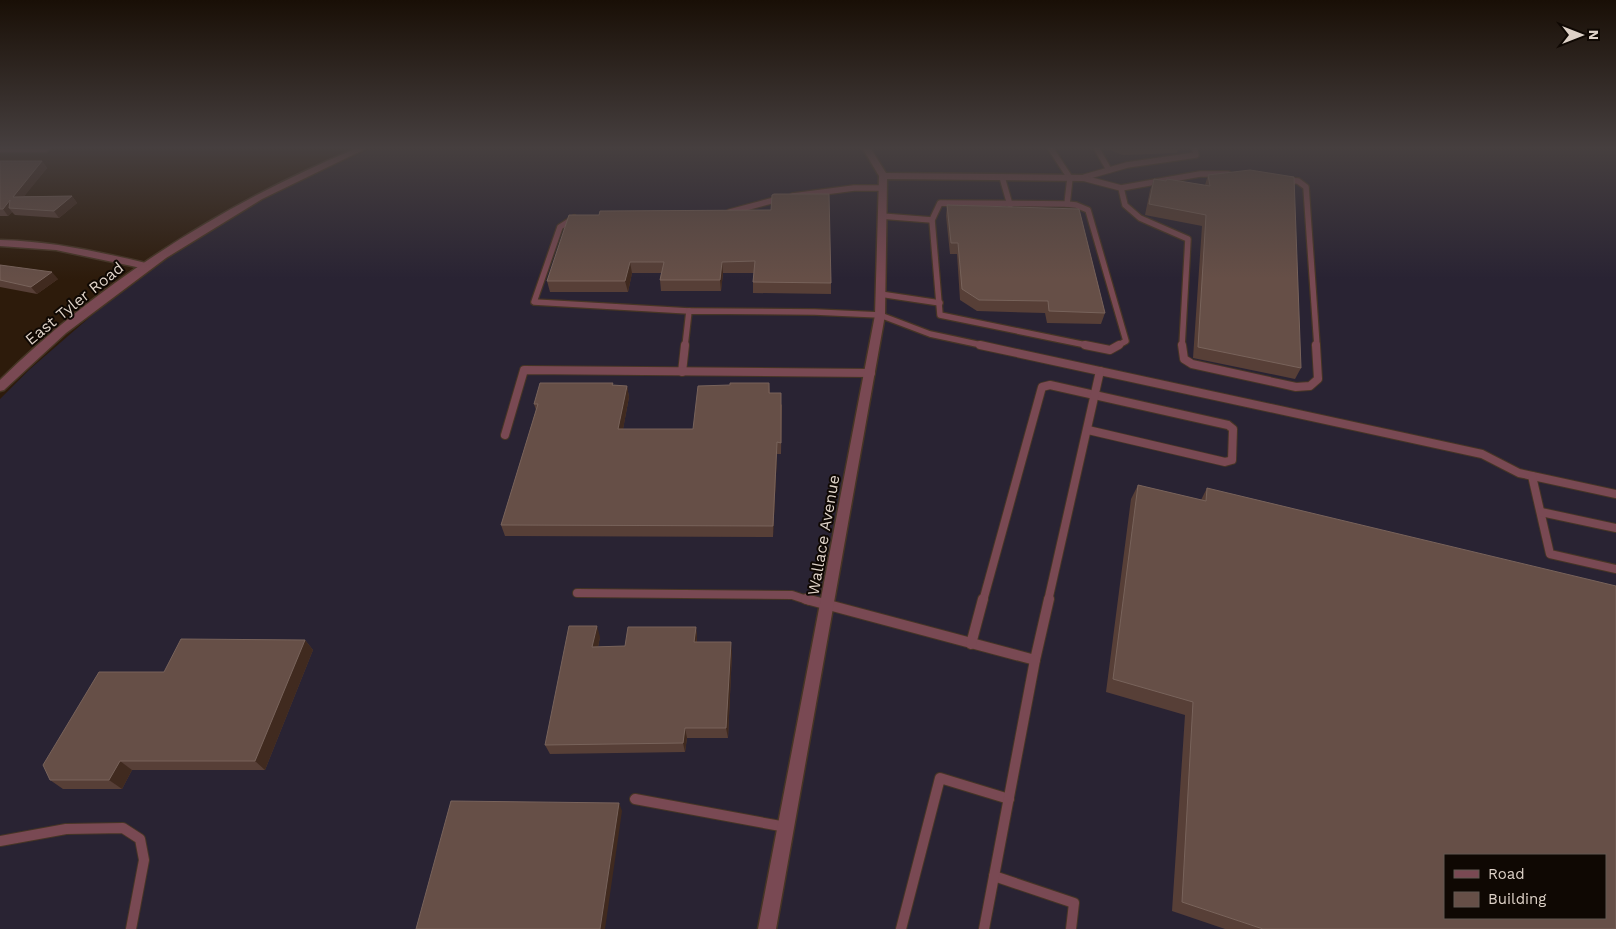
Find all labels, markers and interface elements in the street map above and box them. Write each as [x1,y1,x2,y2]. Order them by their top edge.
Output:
north arrow [1556,10,1606,60]
text: N [1586,30,1602,40]
street label: East Tyler Road [21,258,127,349]
street label: Wallace Avenue [804,473,843,597]
legend [1444,854,1606,919]
text: Road [1488,865,1525,883]
text: Building [1488,890,1546,908]

